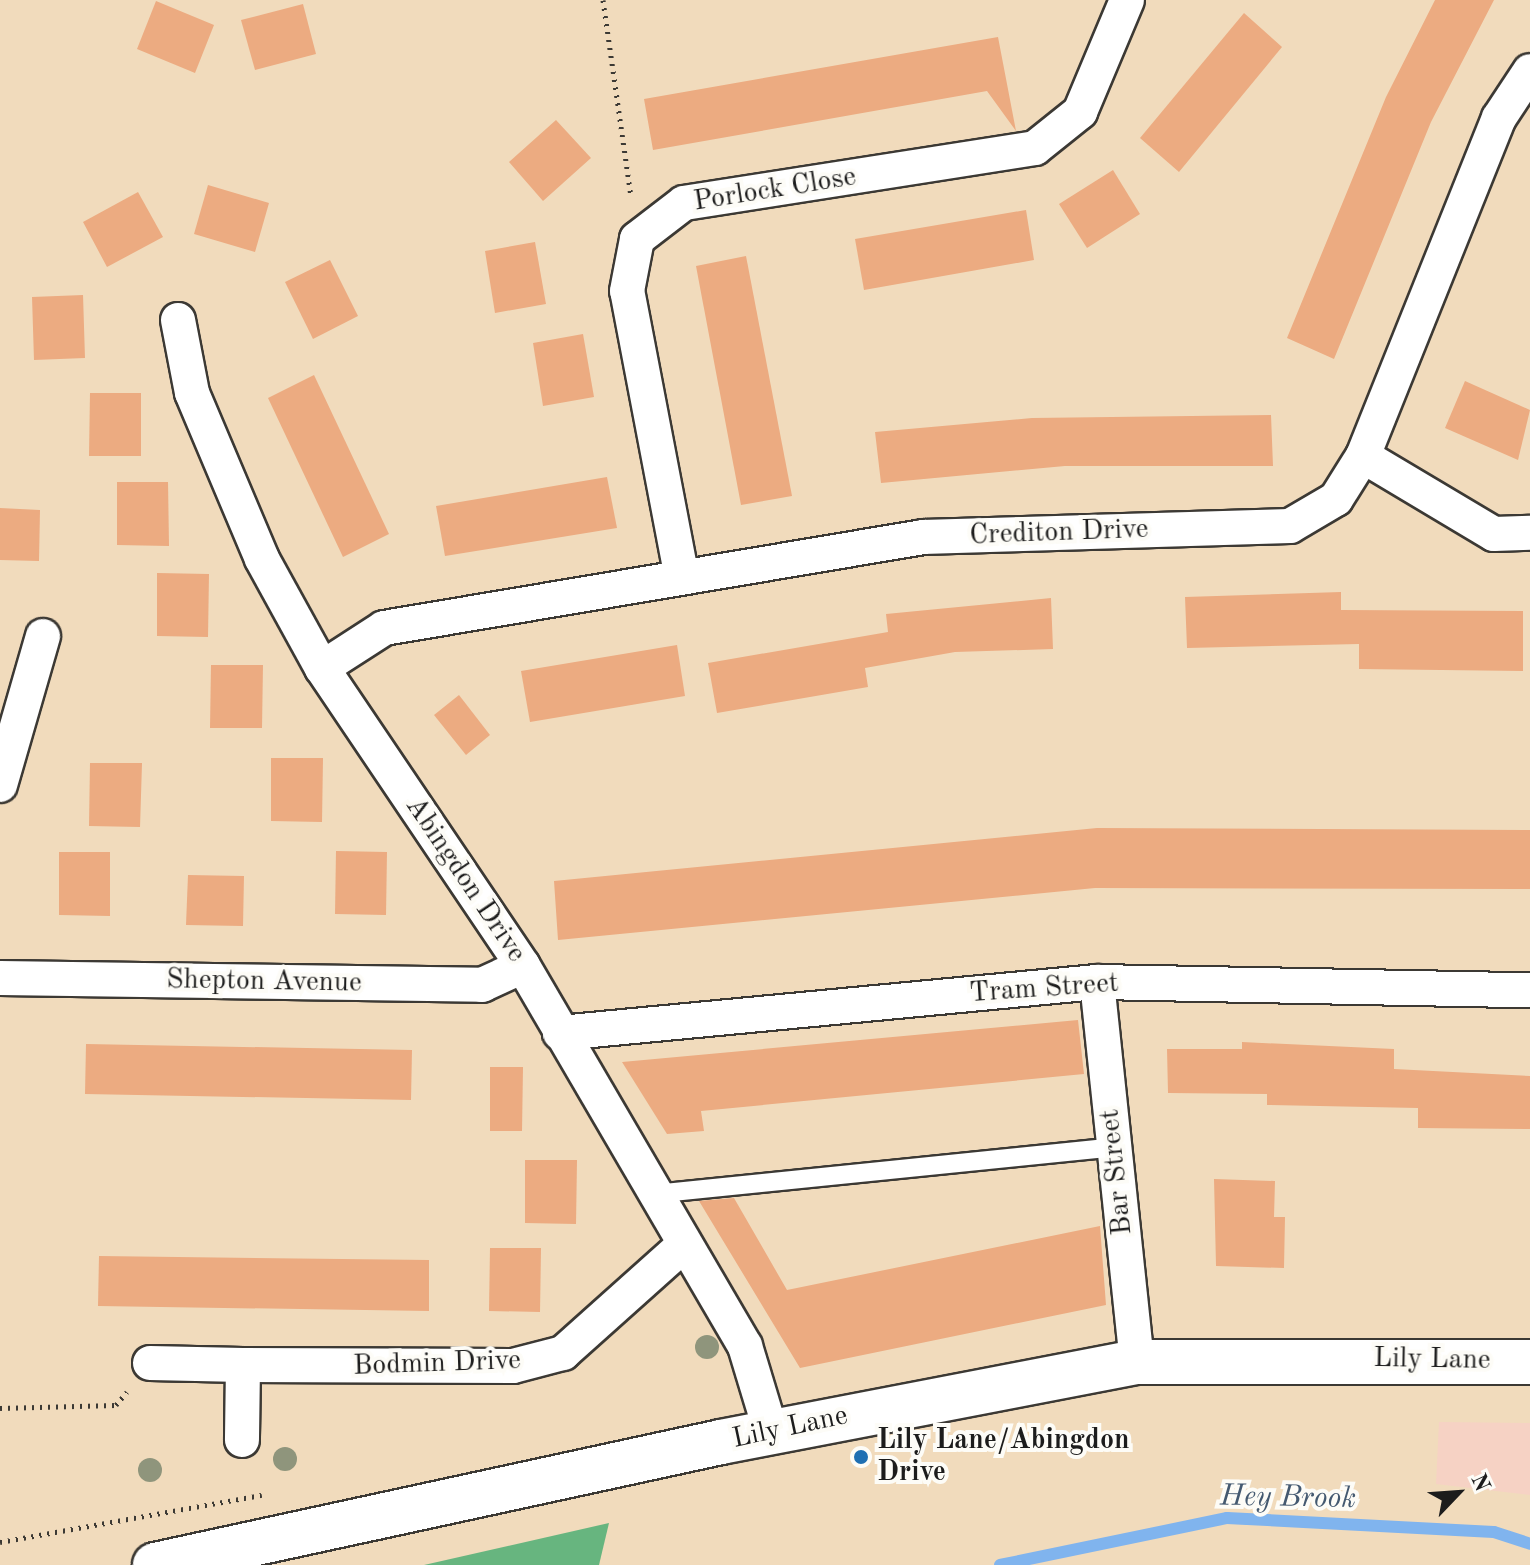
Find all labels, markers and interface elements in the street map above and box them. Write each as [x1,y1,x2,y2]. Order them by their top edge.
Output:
street label: Porlock Close [691,161,859,219]
street label: Crediton Drive [969,513,1149,553]
street label: Abingdon Drive [397,791,533,969]
street label: Shepton Avenue [166,963,362,1001]
street label: Tram Street [968,967,1120,1011]
street label: Bar Street [1094,1107,1140,1237]
street label: Lily Lane [1373,1342,1491,1378]
street label: Bodmin Drive [353,1344,521,1384]
street label: Lily Lane [729,1399,851,1457]
place label: Lily Lane/Abingdon Drive [877,1424,1130,1490]
marker: Lily Lane/Abingdon Drive [852,1448,870,1466]
north arrow [1418,1453,1498,1533]
text: N [1466,1471,1493,1495]
water label: Hey Brook [1220,1479,1356,1517]

